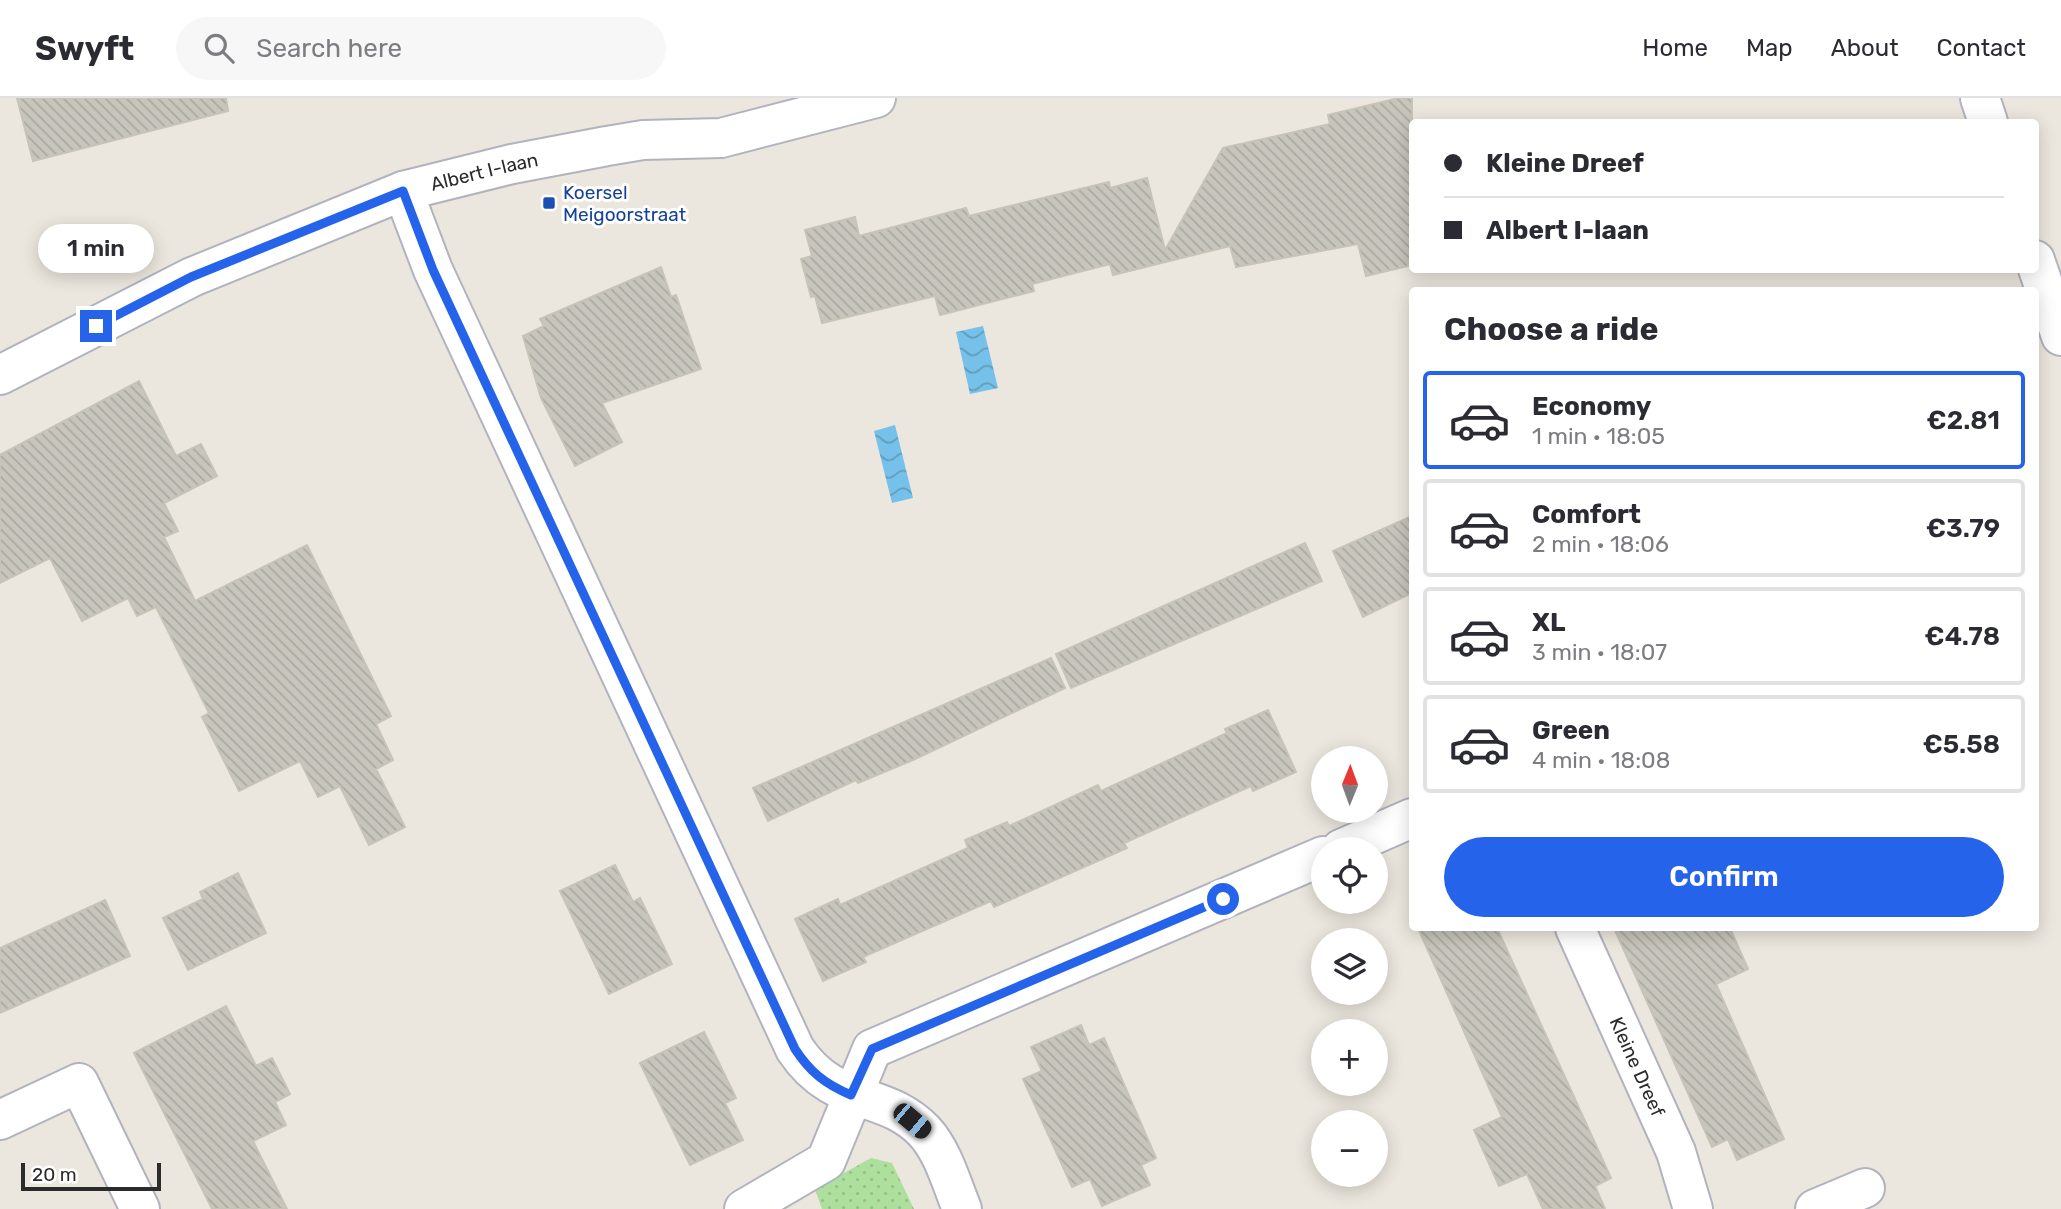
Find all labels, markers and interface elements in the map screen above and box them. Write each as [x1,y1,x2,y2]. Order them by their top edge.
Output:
search box [176,17,666,80]
text: Swyft [35,29,134,68]
icon: search [200,29,238,67]
text: Search here [256,33,402,64]
text: Home [1642,34,1708,62]
text: Map [1746,34,1793,62]
text: About [1831,34,1899,62]
text: Contact [1937,34,2026,62]
street label: Albert I-laan [428,148,540,196]
text: Kleine Dreef [1486,148,1644,179]
place label: Koersel Meigoorstraat [563,181,687,226]
marker: Koersel Meigoorstraat [541,195,557,211]
text: Albert I-laan [1486,215,1649,246]
callout: 1 min [38,224,154,274]
text: 1 min [67,234,125,262]
route end [80,310,112,342]
text: Choose a ride [1444,310,1658,348]
icon: car [1448,389,1511,452]
text: Economy [1532,391,1651,422]
text: €2.81 [1927,405,2000,436]
text: 1 min · 18:05 [1532,422,1665,450]
icon: car [1448,497,1511,560]
text: Comfort [1532,499,1641,530]
text: €3.79 [1926,513,2000,544]
text: 2 min · 18:06 [1532,530,1669,558]
icon: car [1448,605,1511,668]
text: XL [1532,607,1565,638]
text: €4.78 [1925,621,2000,652]
text: 3 min · 18:07 [1532,638,1667,666]
icon: car [1448,713,1511,776]
text: Green [1532,715,1610,746]
text: €5.58 [1923,729,2000,760]
north arrow [1311,746,1388,822]
map controls [1311,746,1388,1187]
text: 4 min · 18:08 [1532,746,1670,774]
button: locate [1311,837,1388,914]
button: Confirm [1444,837,2004,917]
route start [1207,883,1239,915]
button: layers [1311,928,1388,1005]
street label: Kleine Dreef [1605,1013,1670,1121]
button: + [1311,1019,1388,1096]
car [890,1099,935,1143]
button: − [1311,1110,1388,1187]
scale bar [21,1160,161,1192]
text: 20 m [32,1163,77,1186]

